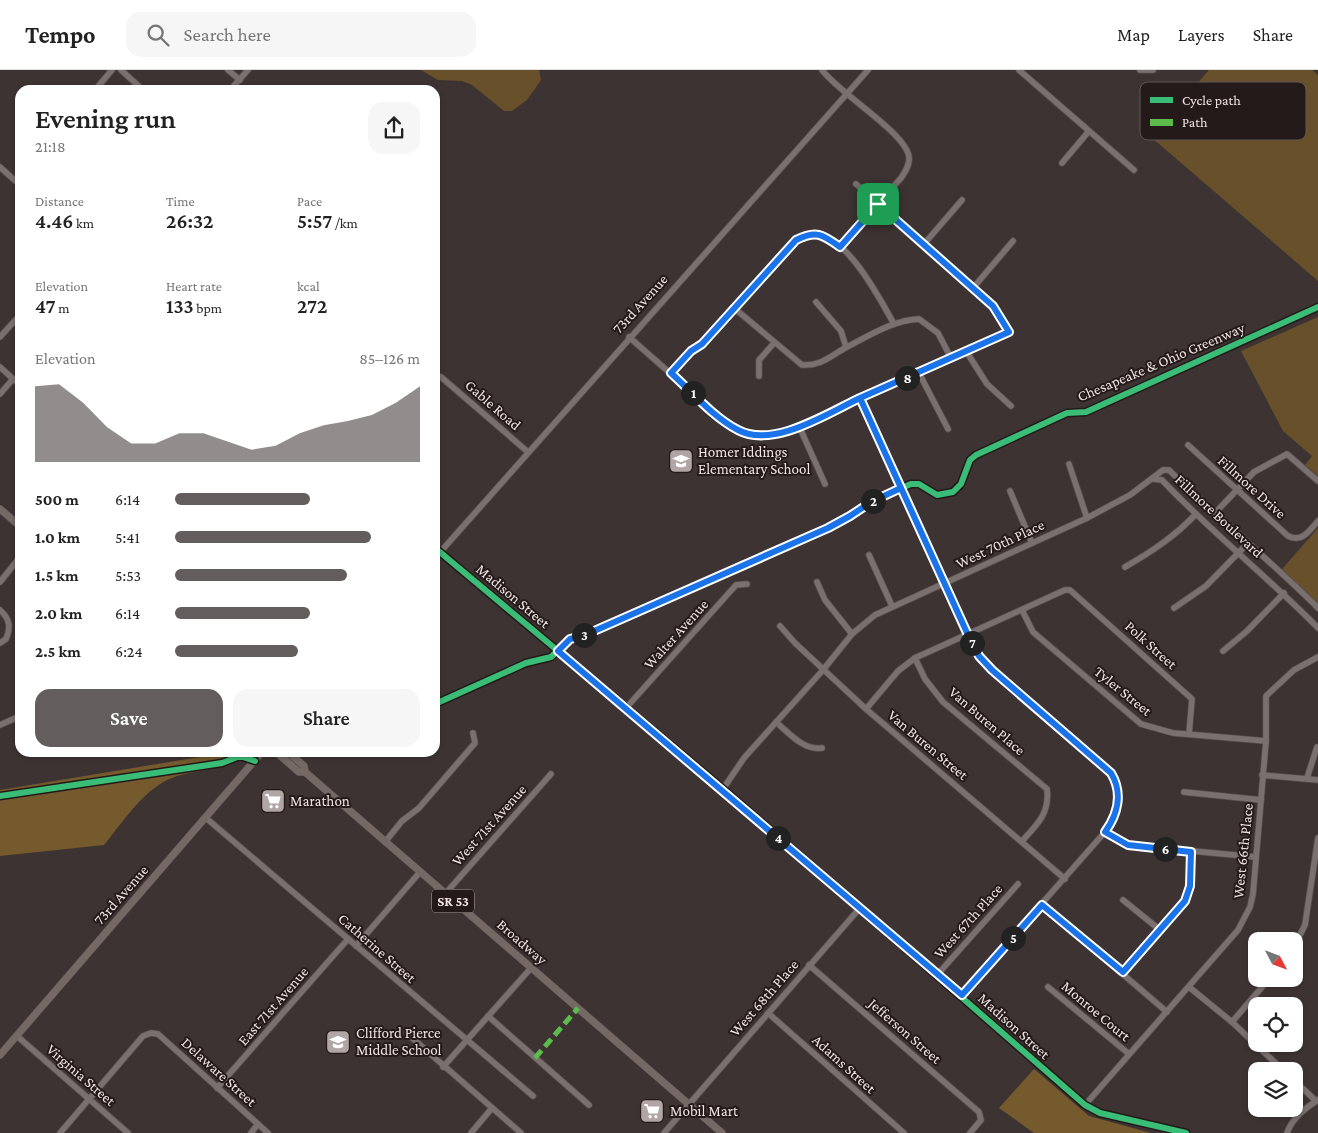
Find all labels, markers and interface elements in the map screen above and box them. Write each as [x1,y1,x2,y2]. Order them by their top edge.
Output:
search box [126,12,476,57]
text: Tempo [25,21,96,48]
icon: search [144,21,172,49]
text: Search here [184,24,271,45]
text: Map [1117,25,1150,45]
text: Layers [1178,25,1225,45]
text: Share [1253,25,1293,45]
legend [1140,82,1306,140]
text: Cycle path [1182,92,1241,108]
button: share [368,102,420,154]
text: Evening run [35,103,176,134]
text: Path [1182,114,1208,130]
text: 21:18 [35,138,66,155]
pin [857,183,899,225]
icon: arrive [864,190,892,218]
text: Distance [35,193,84,209]
text: Time [166,193,195,209]
text: Pace [297,193,322,209]
text: 4.46 [35,209,73,233]
text: 26:32 [166,209,213,233]
text: 5:57 [297,209,332,233]
text: km [73,215,94,231]
text: /km [332,215,358,231]
street label: 73rd Avenue [609,271,671,337]
text: Elevation [35,278,88,294]
text: Heart rate [166,278,222,294]
text: kcal [297,278,320,294]
text: 47 [35,294,56,318]
text: 133 [166,294,194,318]
text: 272 [297,294,327,318]
text: m [56,300,69,316]
text: bpm [194,300,222,316]
street label: Chesapeake & Ohio Greenway [1075,319,1248,405]
text: Elevation [35,350,96,367]
text: 85–126 m [359,350,420,367]
pin: 8 [894,366,920,390]
text: 8 [903,370,912,386]
street label: Gable Road [462,377,524,433]
pin: 1 [680,380,706,406]
text: 1 [691,385,696,401]
place label: Homer Iddings Elementary School [698,444,810,478]
school or university icon: Homer Iddings Elementary School [668,448,694,474]
street label: Fillmore Drive [1215,452,1289,522]
street label: Fillmore Boulevard [1172,471,1266,561]
pin: 2 [860,488,886,514]
text: 500 m [35,491,79,508]
text: 6:14 [115,491,140,508]
text: 2 [870,493,877,509]
street label: West 70th Place [953,516,1047,571]
text: 1.0 km [35,529,80,546]
text: 5:41 [115,529,140,546]
street label: Madison Street [473,561,554,632]
text: 1.5 km [35,567,79,584]
text: 5:53 [115,567,141,584]
street label: Walter Avenue [641,596,712,672]
text: 2.0 km [35,605,82,622]
text: 6:14 [115,605,140,622]
street label: Polk Street [1122,618,1181,673]
pin: 3 [572,622,596,648]
text: 3 [581,627,588,643]
pin: 7 [960,630,984,656]
text: 7 [969,635,976,651]
text: 2.5 km [35,643,81,660]
text: 6:24 [115,643,143,660]
street label: Tyler Street [1091,663,1156,720]
street label: Van Buren Place [946,684,1029,759]
button: Save [35,689,223,747]
button: Share [233,689,420,747]
street label: Van Buren Street [885,707,972,784]
street label: West 71st Avenue [449,781,530,869]
supermarket icon: Marathon [260,788,286,814]
place label: Marathon [290,793,350,809]
street label: West 66th Place [1230,802,1256,899]
pin: 4 [766,826,790,850]
text: 4 [775,830,782,846]
pin: 6 [1152,836,1178,862]
text: 6 [1162,841,1169,857]
street label: 73rd Avenue [91,862,152,928]
street label: West 67th Place [931,880,1006,961]
road number: SR 53 [432,889,474,912]
street label: Catherine Street [335,910,420,987]
street label: Broadway [493,916,550,969]
pin: 5 [1000,926,1026,950]
text: 5 [1010,930,1017,946]
north arrow [1248,932,1302,988]
map controls [1248,932,1303,1117]
street label: West 68th Place [726,956,802,1039]
street label: East 71st Avenue [235,963,312,1048]
street label: Monroe Court [1059,978,1134,1045]
street label: Madison Street [975,990,1054,1063]
street label: Jefferson Street [863,994,945,1068]
button: locate [1248,997,1303,1052]
place label: Clifford Pierce Middle School [356,1025,442,1058]
school or university icon: Clifford Pierce Middle School [325,1029,351,1055]
street label: Adams Street [809,1032,880,1097]
street label: Delaware Street [178,1034,260,1110]
street label: Virginia Street [43,1041,119,1110]
button: layers [1248,1062,1303,1117]
supermarket icon: Mobil Mart [639,1098,665,1124]
place label: Mobil Mart [670,1103,739,1119]

